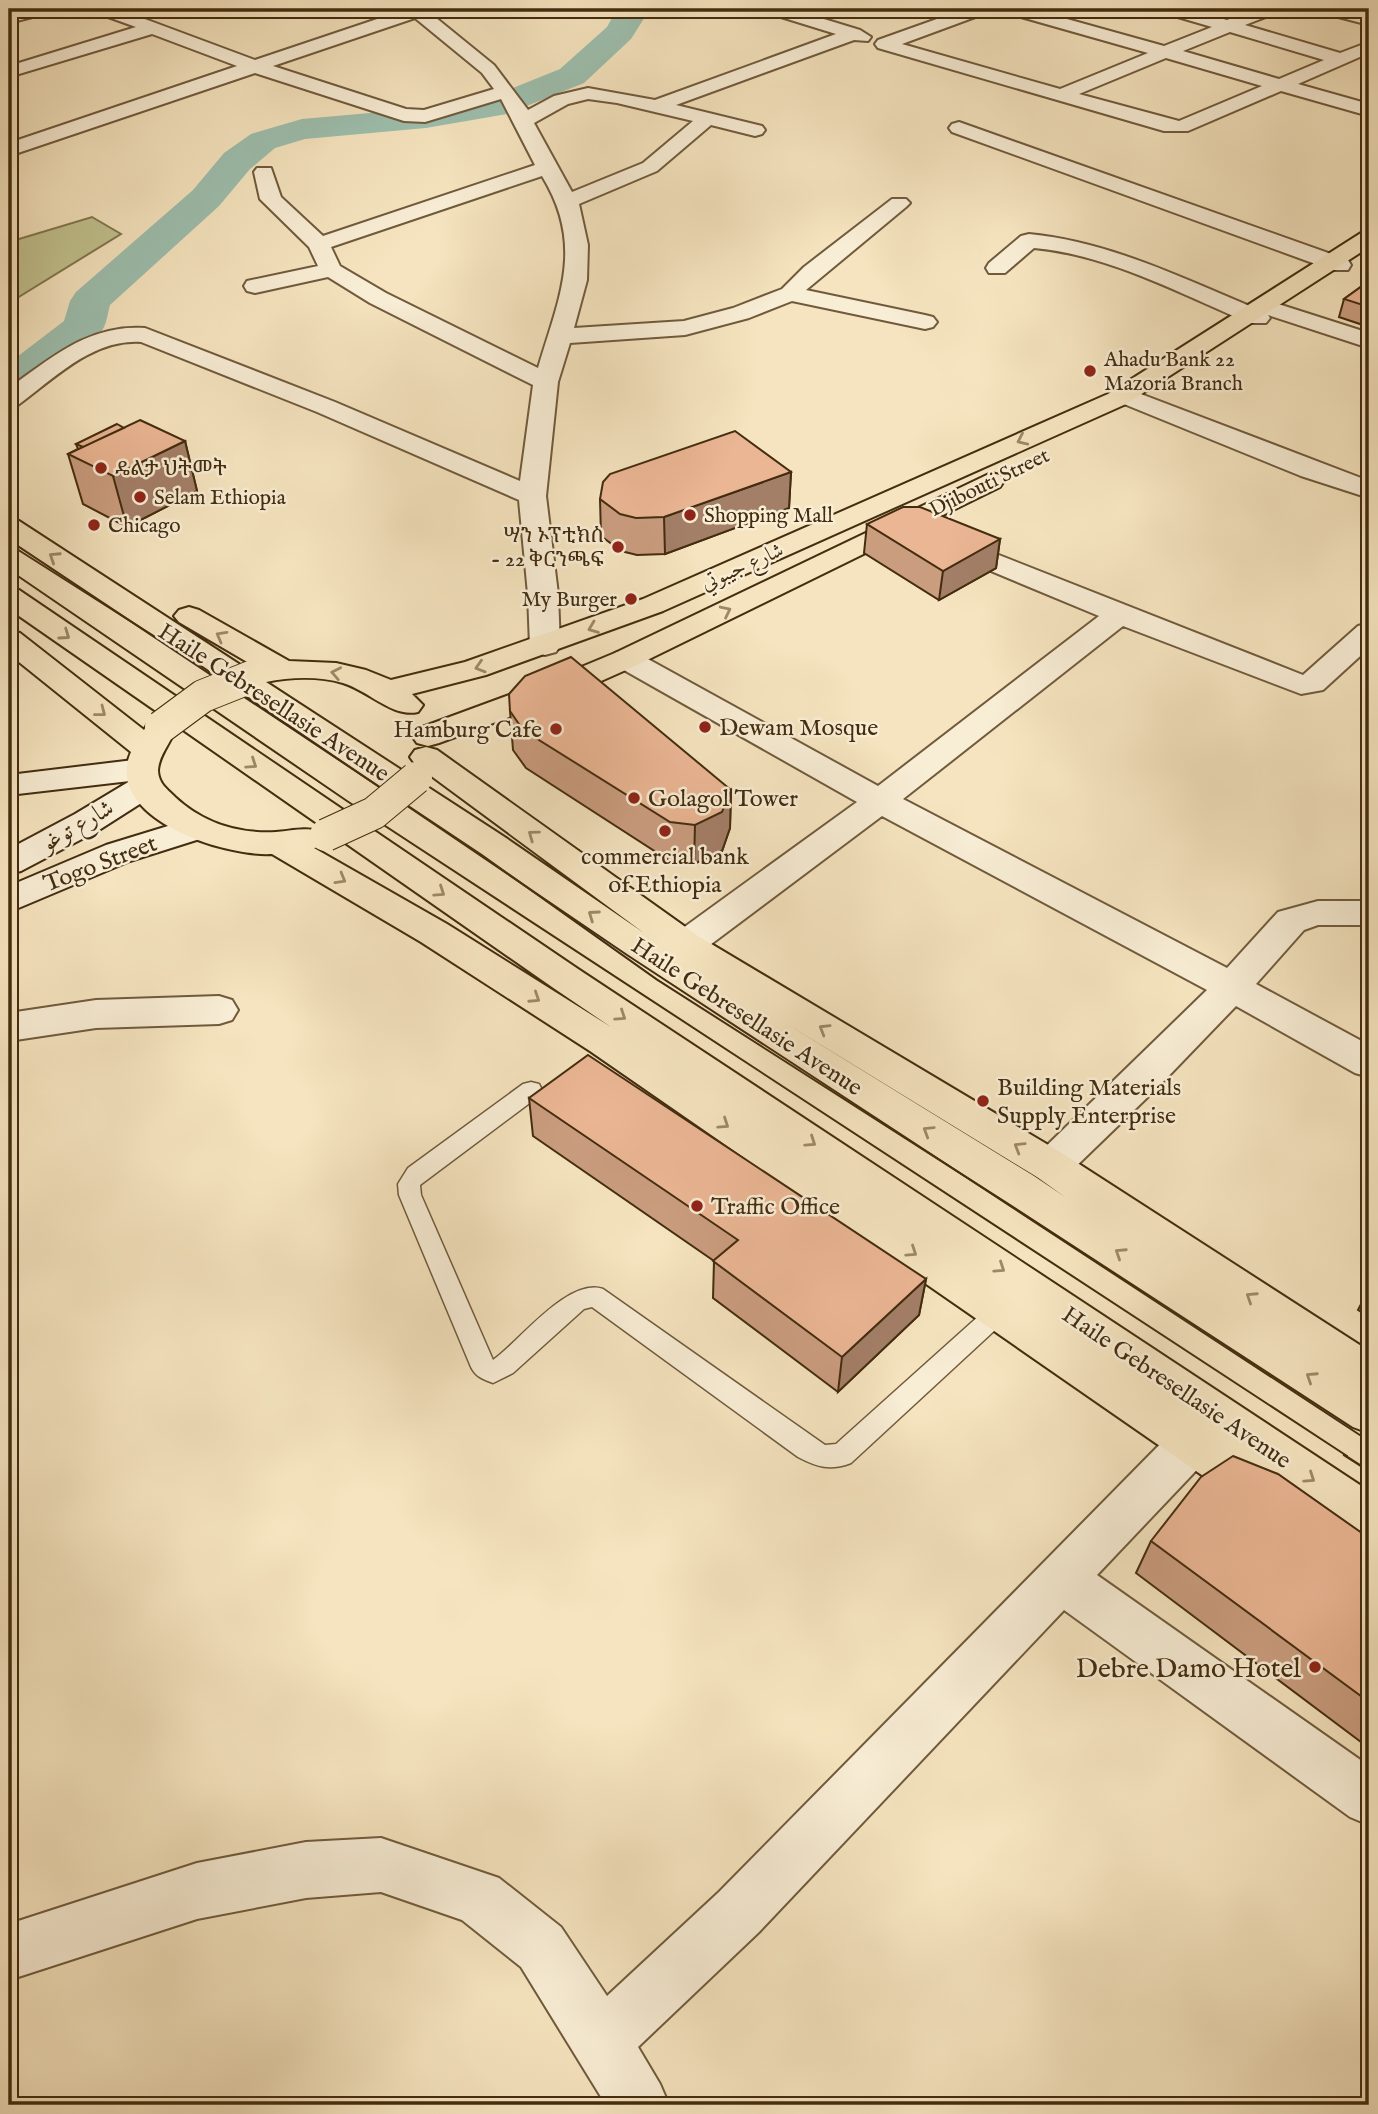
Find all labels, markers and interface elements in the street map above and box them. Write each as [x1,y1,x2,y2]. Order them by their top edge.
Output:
place label: Ahadu Bank 22 Mazoria Branch [1103,347,1243,398]
marker: Ahadu Bank 22 Mazoria Branch [1082,363,1098,379]
one-way arrow [1017,432,1029,446]
street label: Djibouti Street [925,443,1054,524]
place label: ዴልታ ህትመት [115,456,227,483]
marker: ዴልታ ህትመት [93,460,109,476]
place label: Selam Ethiopia [154,485,287,512]
marker: Selam Ethiopia [132,489,148,505]
place label: Shopping Mall [704,503,833,530]
marker: Shopping Mall [682,507,698,523]
place label: Chicago [108,513,180,540]
marker: Chicago [86,517,102,533]
place label: ሣን ኦፕቲክስ - 22 ቅርንጫፍ [491,523,604,574]
street label: شارع جيبوتي [697,537,789,600]
marker: ሣን ኦፕቲክስ - 22 ቅርንጫፍ [610,539,626,555]
one-way arrow [48,552,61,565]
place label: My Burger [522,587,617,614]
marker: My Burger [623,591,639,607]
one-way arrow [719,606,731,620]
street label: Haile Gebresellasie Avenue [151,617,395,790]
one-way arrow [587,619,599,633]
one-way arrow [57,627,70,639]
one-way arrow [216,631,228,644]
one-way arrow [475,659,487,674]
one-way arrow [330,666,342,681]
one-way arrow [93,703,106,716]
place label: Dewam Mosque [719,713,878,744]
place label: Hamburg Cafe [393,715,542,746]
marker: Dewam Mosque [697,719,713,735]
marker: Hamburg Cafe [548,721,564,737]
one-way arrow [244,755,257,768]
place label: Golagol Tower [648,784,798,815]
marker: Golagol Tower [626,790,642,806]
street label: شارع توغو [34,793,121,863]
marker: commercial bank of Ethiopia [657,823,673,839]
street label: Togo Street [39,829,162,900]
one-way arrow [528,831,541,843]
place label: commercial bank of Ethiopia [581,842,749,901]
one-way arrow [333,871,346,884]
one-way arrow [432,884,445,896]
one-way arrow [588,911,601,923]
street label: Haile Gebresellasie Avenue [624,931,868,1104]
one-way arrow [527,990,540,1003]
one-way arrow [614,1007,627,1020]
one-way arrow [819,1024,832,1037]
place label: Building Materials Supply Enterprise [997,1073,1181,1132]
marker: Building Materials Supply Enterprise [975,1093,991,1109]
one-way arrow [716,1116,729,1128]
one-way arrow [923,1127,936,1140]
one-way arrow [803,1134,816,1146]
one-way arrow [1013,1142,1026,1155]
place label: Traffic Office [711,1192,840,1223]
marker: Traffic Office [689,1198,705,1214]
one-way arrow [904,1244,917,1256]
one-way arrow [1115,1249,1128,1262]
one-way arrow [992,1260,1005,1272]
one-way arrow [1245,1292,1258,1305]
street label: Haile Gebresellasie Avenue [1056,1300,1297,1477]
one-way arrow [1306,1372,1319,1385]
one-way arrow [1303,1469,1316,1482]
place label: Debre Damo Hotel [1075,1652,1301,1687]
marker: Debre Damo Hotel [1307,1659,1323,1675]

